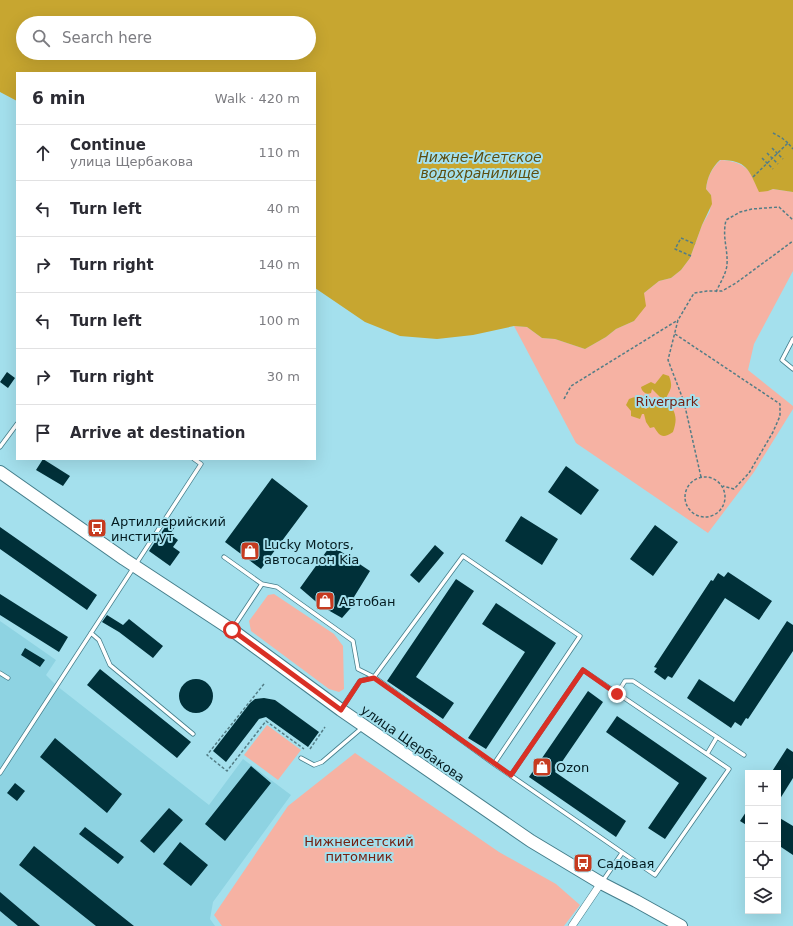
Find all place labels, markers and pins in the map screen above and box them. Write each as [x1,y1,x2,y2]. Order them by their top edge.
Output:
place label: Артиллерийский институт [111,514,226,544]
bus stop icon: Артиллерийский институт [86,517,108,539]
place label: Lucky Motors, автосалон Kia [264,537,359,567]
shop icon: Lucky Motors, автосалон Kia [239,540,261,562]
shop icon: Автобан [314,590,336,612]
place label: Автобан [339,594,396,609]
shop icon: Ozon [531,756,553,778]
place label: Ozon [556,760,589,775]
bus stop icon: Садовая [572,852,594,874]
place label: Садовая [597,856,654,871]

